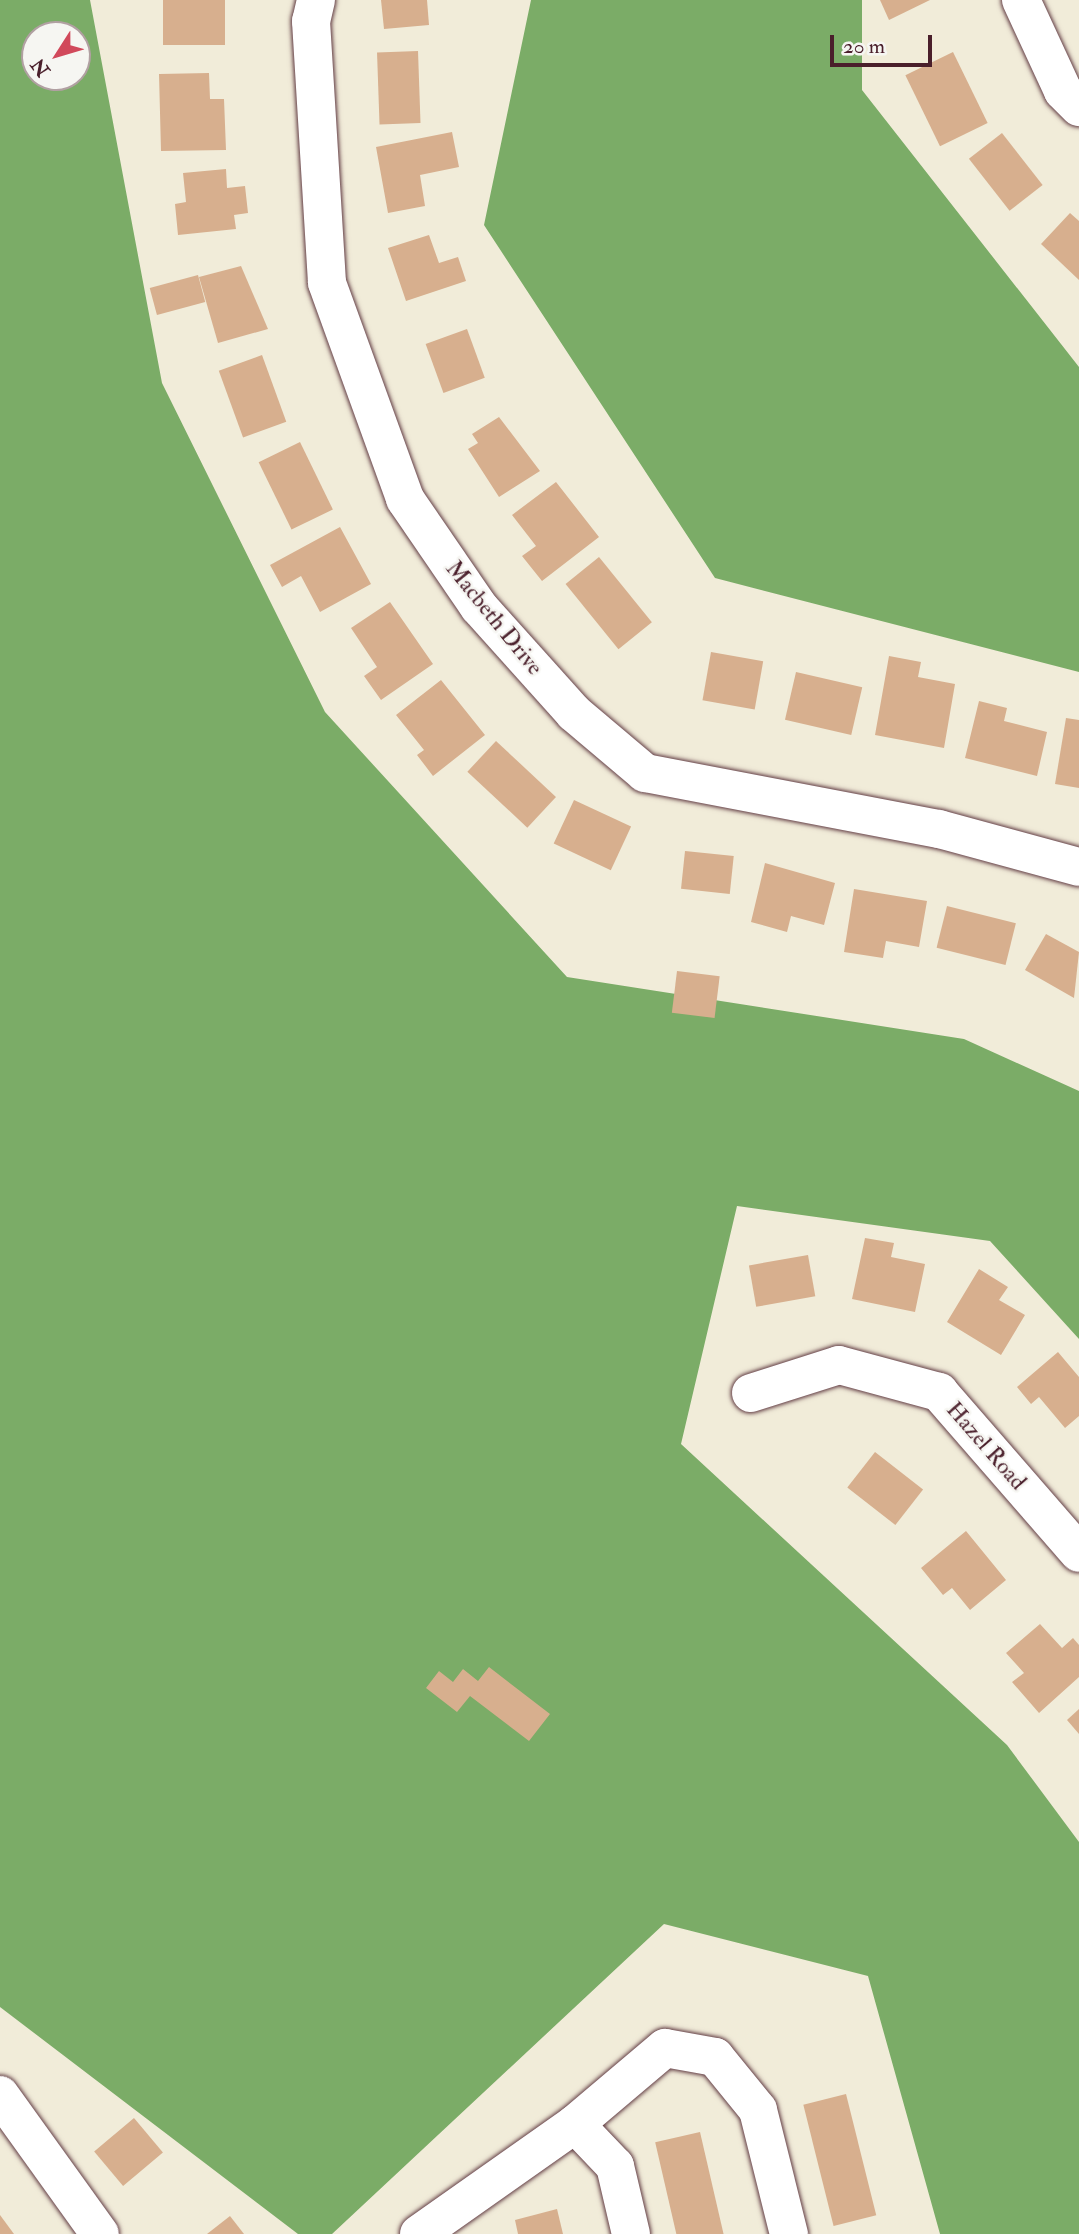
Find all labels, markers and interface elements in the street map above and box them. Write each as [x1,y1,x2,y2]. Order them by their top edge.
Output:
north arrow [21,21,91,91]
scale bar [834,21,936,65]
text: 20 m [843,33,885,60]
text: N [26,53,56,81]
street label: Macbeth Drive [440,555,548,681]
street label: Hazel Road [940,1396,1032,1496]

